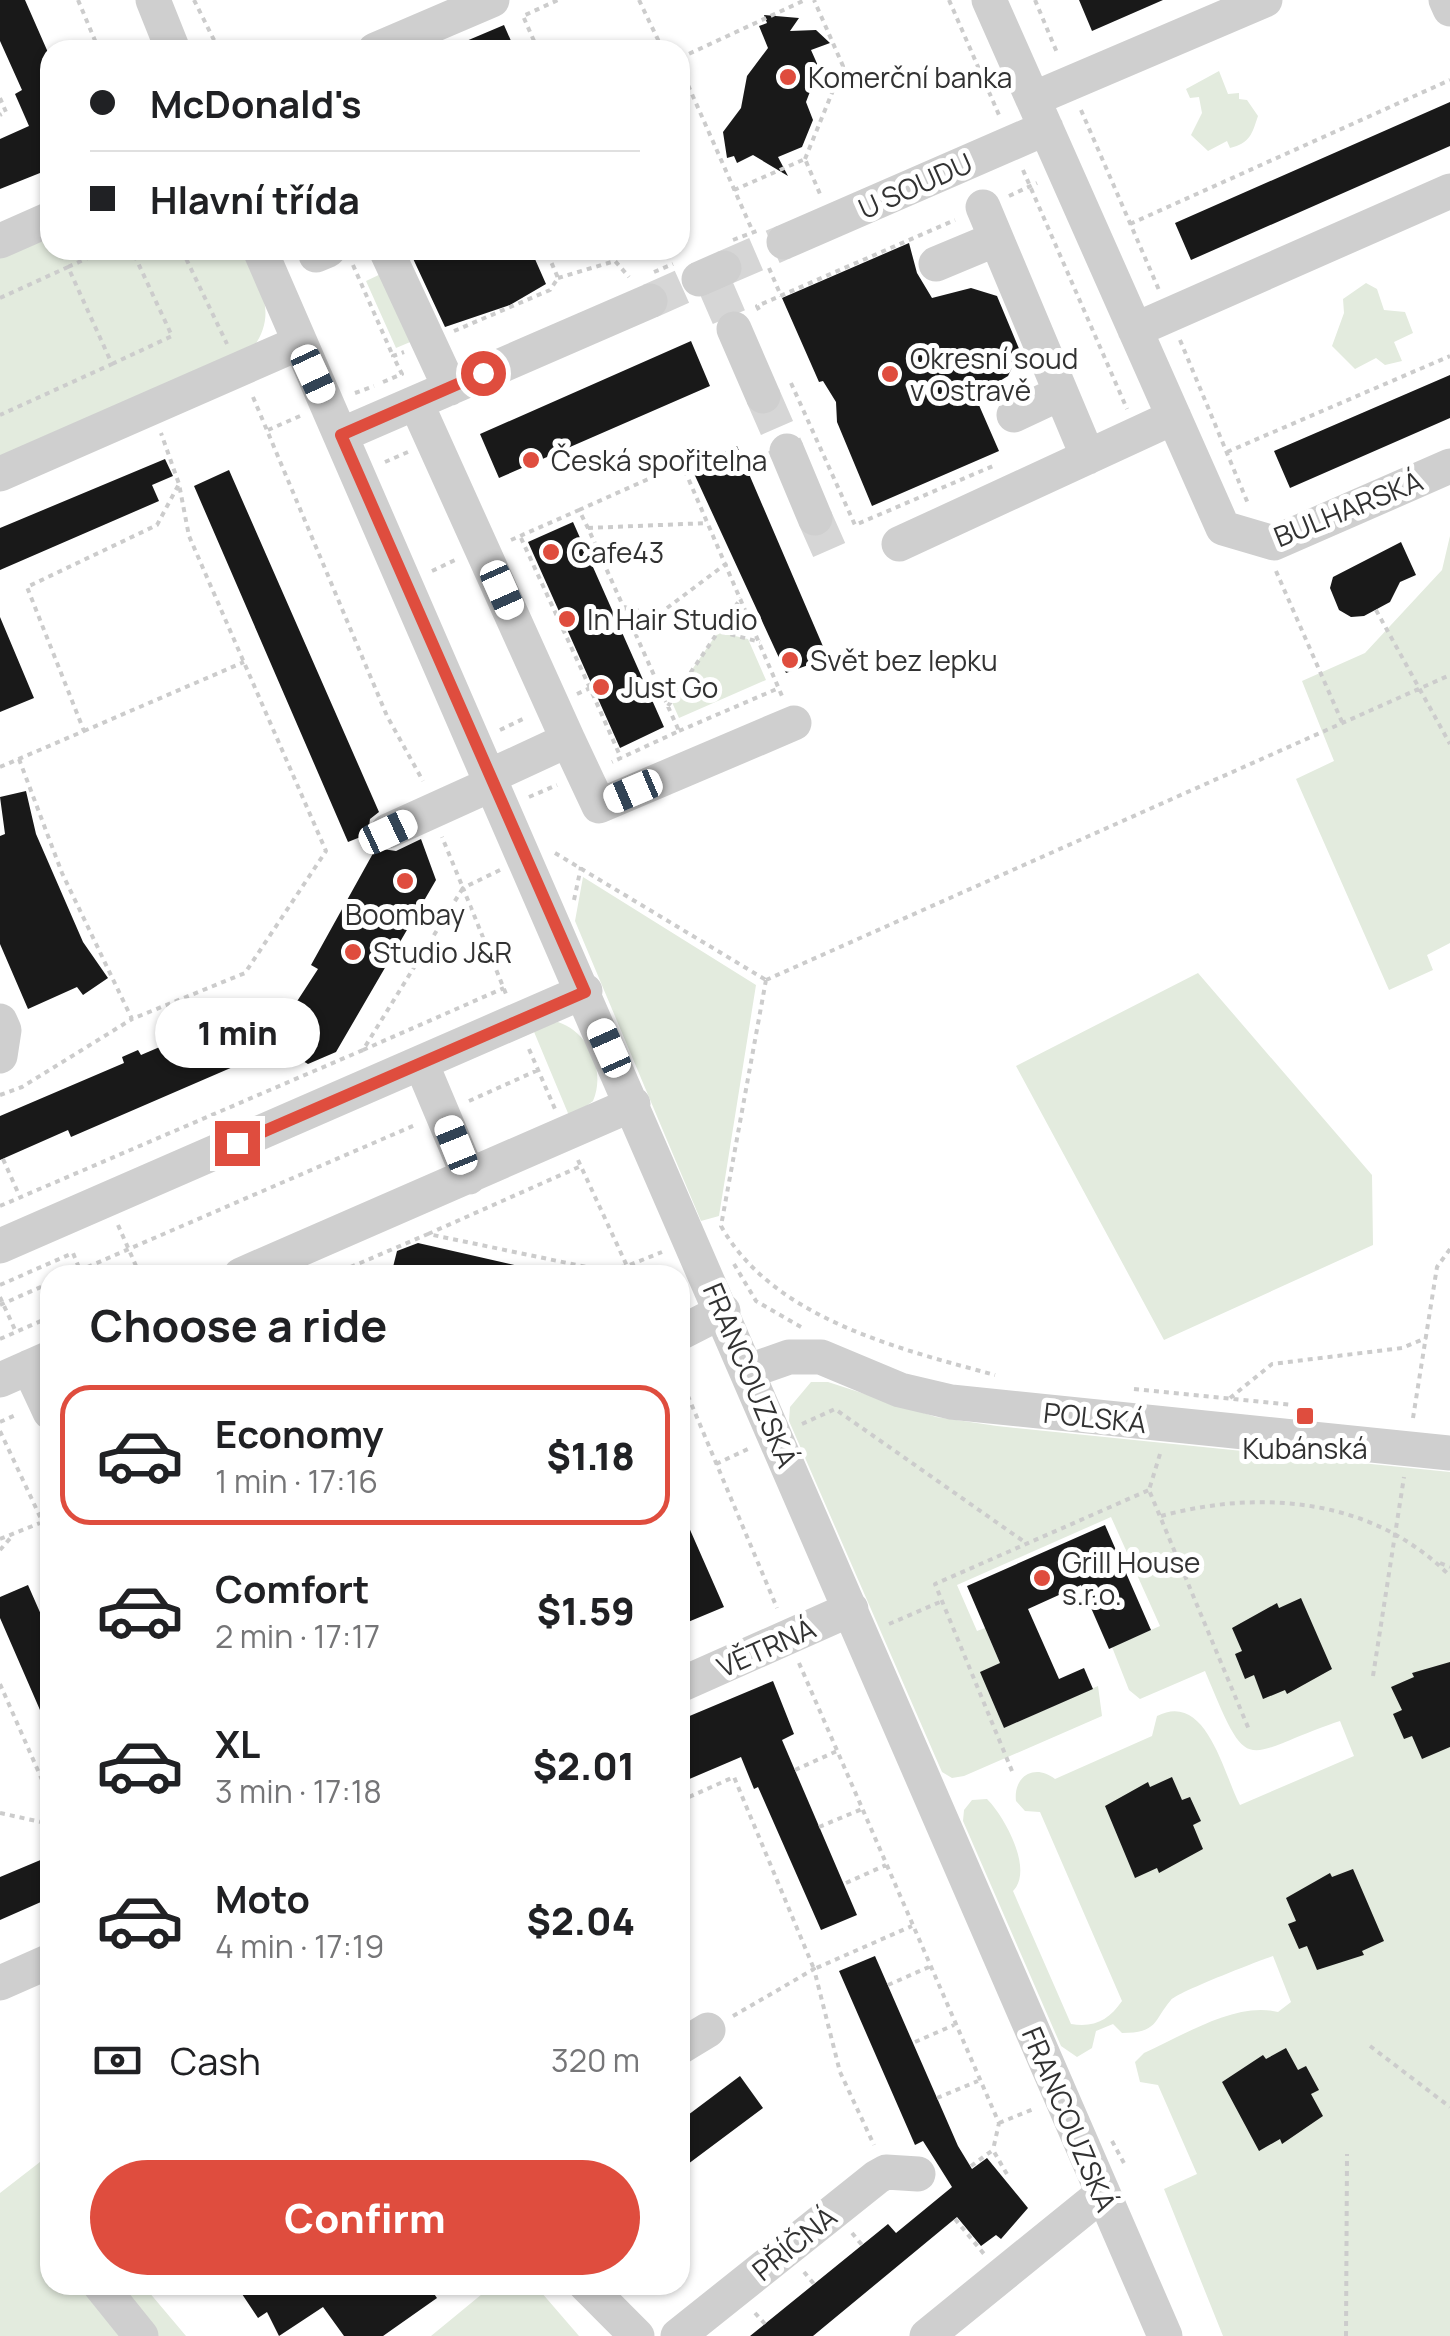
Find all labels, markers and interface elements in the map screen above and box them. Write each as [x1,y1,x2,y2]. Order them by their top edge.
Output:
place label: Komerční banka [808,58,1012,96]
marker: Komerční banka [777,66,799,88]
text: McDonald's [150,77,362,129]
street label: U SOUDU [852,143,978,227]
text: Hlavní třída [150,173,360,225]
place label: Okresní soud v Ostravě [910,339,1078,409]
car [287,340,339,408]
route start [461,351,506,396]
marker: Okresní soud v Ostravě [879,363,901,385]
place label: Česká spořitelna [551,441,767,479]
marker: Česká spořitelna [520,449,542,471]
street label: BULHARSKÁ [1268,461,1428,555]
place label: Cafe43 [571,533,664,571]
marker: Cafe43 [540,541,562,563]
car [476,556,528,624]
place label: In Hair Studio [587,600,758,638]
marker: In Hair Studio [556,608,578,630]
place label: Svět bez lepku [810,641,998,679]
marker: Svět bez lepku [779,649,801,671]
place label: Just Go [621,668,718,706]
marker: Just Go [590,676,612,698]
car [600,765,666,817]
car [354,806,422,858]
marker: Boombay [394,870,416,892]
place label: Boombay [345,895,465,933]
place label: Studio J&R [373,933,512,971]
marker: Studio J&R [342,941,364,963]
callout: 1 min [154,998,320,1068]
text: 1 min [197,1011,278,1055]
car [583,1014,635,1082]
car [431,1112,481,1178]
route end [215,1121,260,1166]
street label: FRANCOUZSKÁ [695,1277,807,1474]
text: Choose a ride [90,1294,387,1356]
street label: POLSKÁ [1042,1393,1148,1441]
marker: Kubánská [1294,1405,1316,1427]
text: Economy [215,1407,384,1459]
icon: car [95,1410,185,1500]
text: $1.18 [546,1429,635,1481]
place label: Kubánská [1242,1429,1368,1467]
text: 1 min · 17:16 [215,1459,378,1503]
place label: Grill House s.r.o. [1062,1543,1200,1613]
text: Comfort [215,1562,369,1614]
icon: car [95,1565,185,1655]
marker: Grill House s.r.o. [1031,1567,1053,1589]
text: $1.59 [537,1584,635,1636]
street label: VĚTRNÁ [711,1608,822,1686]
text: 2 min · 17:17 [215,1614,380,1658]
text: XL [215,1717,260,1769]
icon: car [95,1720,185,1810]
text: $2.01 [533,1739,635,1791]
text: 3 min · 17:18 [215,1769,382,1813]
text: Moto [215,1872,310,1924]
icon: car [95,1875,185,1965]
text: $2.04 [527,1894,635,1946]
text: 4 min · 17:19 [215,1924,384,1968]
street label: FRANCOUZSKÁ [1014,2021,1126,2218]
icon: cash [90,2033,145,2088]
text: Cash [170,2034,261,2086]
text: 320 m [551,2038,640,2082]
button: Confirm [90,2160,640,2275]
street label: PŘÍČNÁ [744,2197,844,2289]

